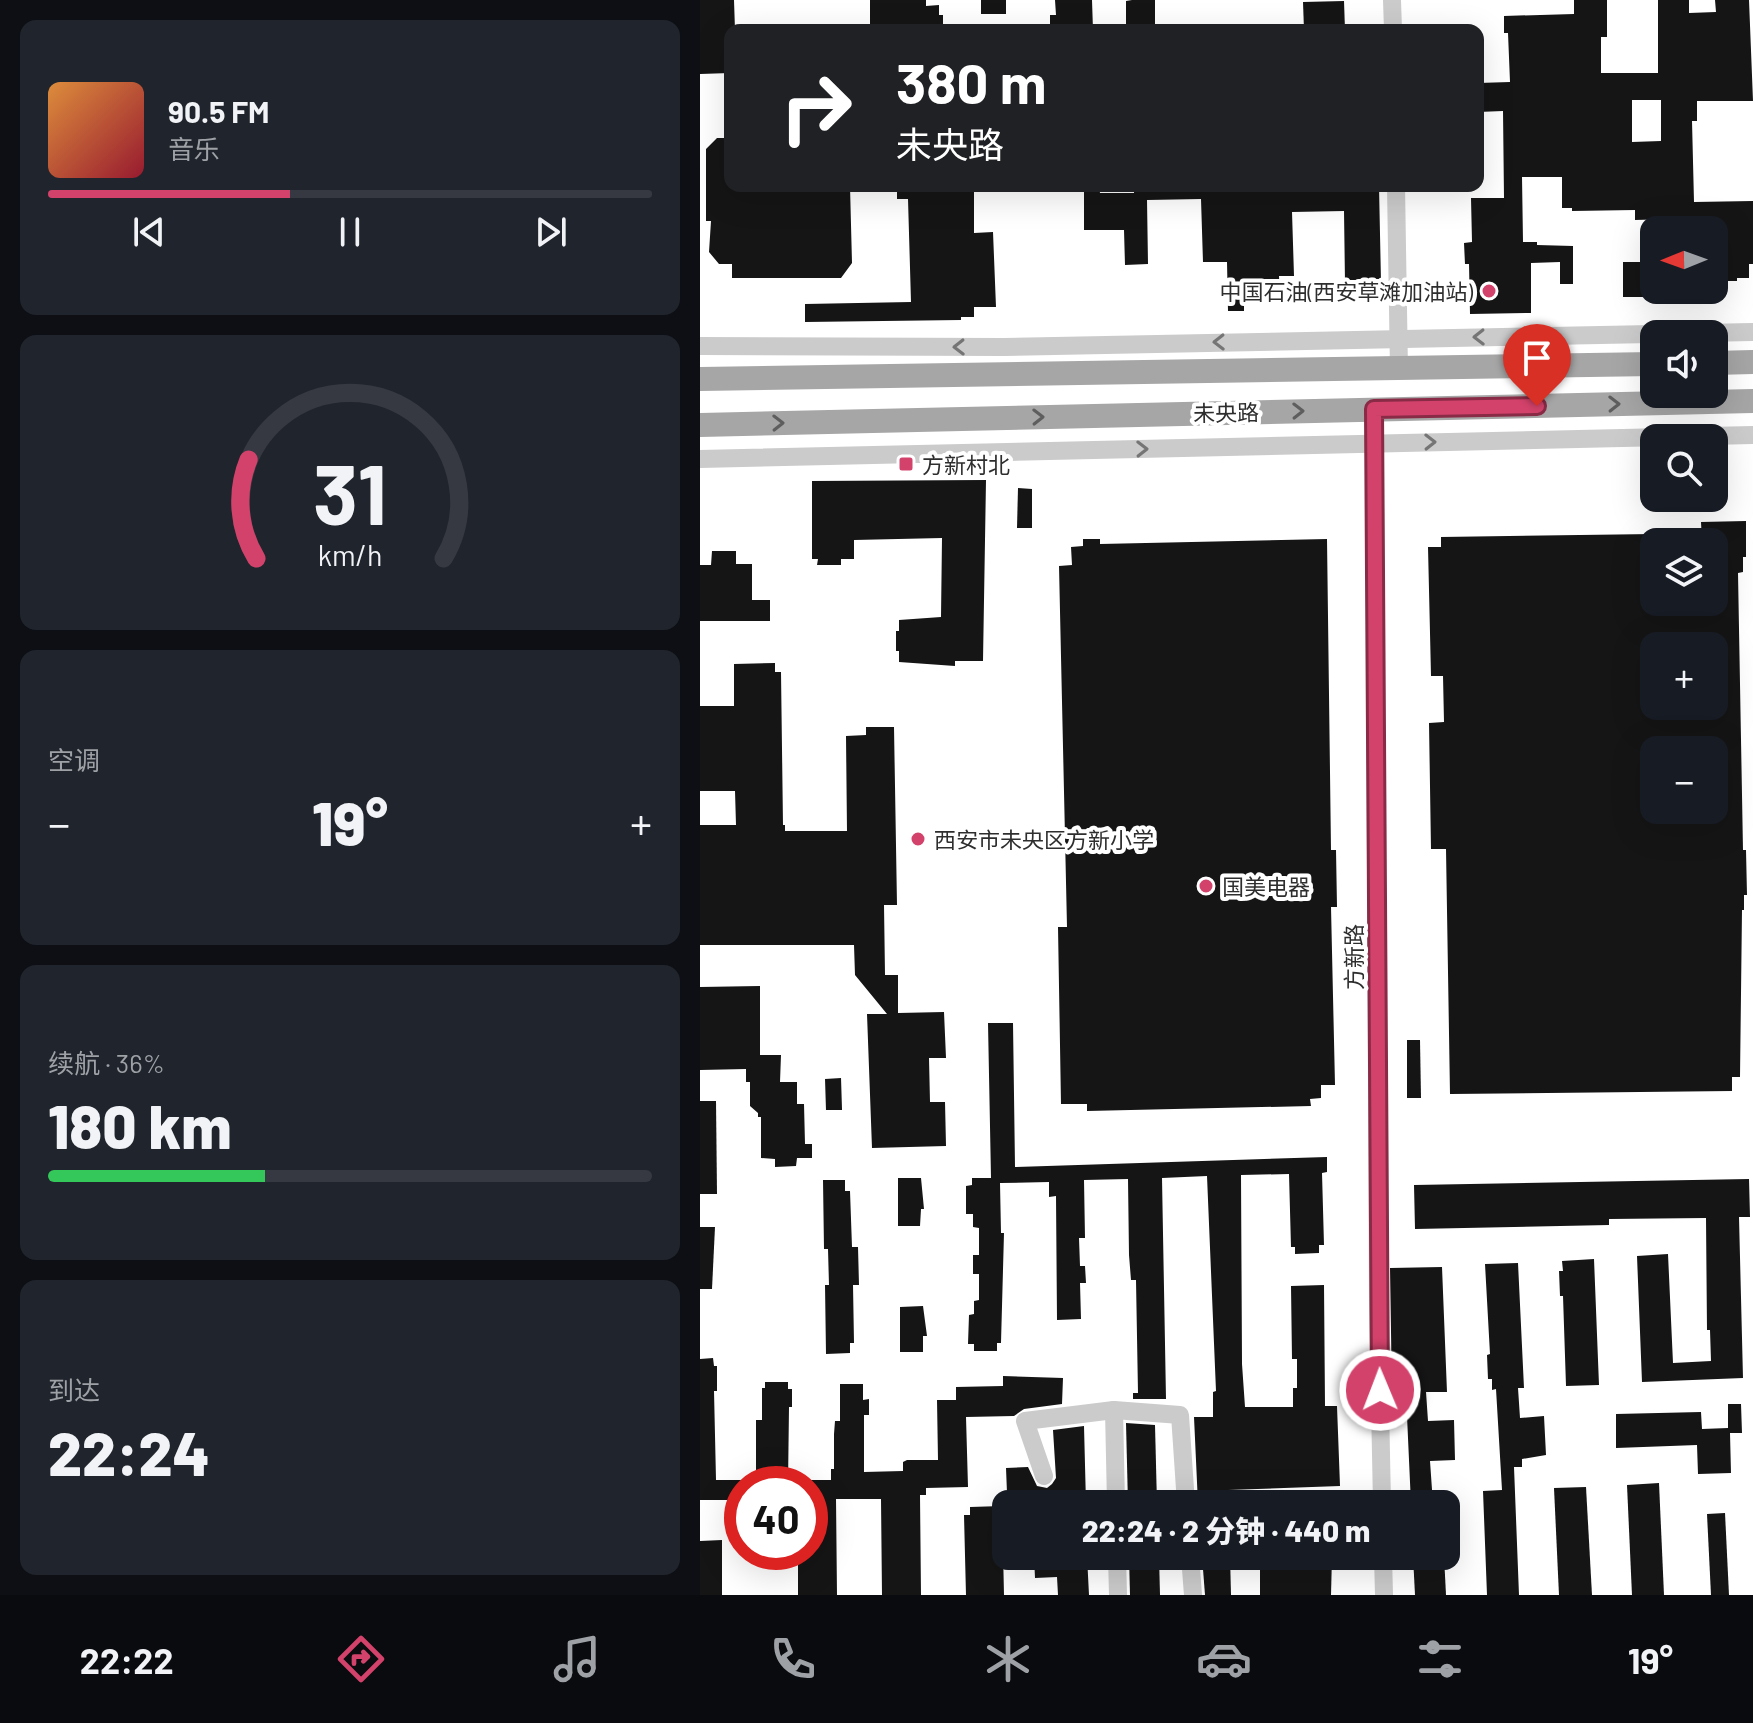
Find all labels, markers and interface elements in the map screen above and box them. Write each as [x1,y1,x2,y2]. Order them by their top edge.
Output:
text: 380 m [896,48,1046,115]
icon: right [764,56,868,160]
text: 90.5 FM [168,93,270,129]
text: 未央路 [896,122,1004,165]
text: 音乐 [168,133,220,164]
icon: previous [127,210,171,254]
icon: pause [328,210,372,254]
icon: next [529,210,573,254]
north arrow [1640,216,1728,304]
map controls [1640,216,1728,824]
place label: 中国石油(西安草滩加油站) [1220,278,1473,304]
marker: 中国石油(西安草滩加油站) [1480,282,1498,300]
button: sound [1640,320,1728,408]
pin [1503,324,1571,406]
one-way arrow [1472,328,1485,345]
one-way arrow [1212,333,1225,351]
icon: arrive [1515,336,1559,380]
one-way arrow [952,338,965,356]
one-way arrow [1608,396,1621,413]
street label: 未央路 [1193,398,1259,426]
one-way arrow [1292,402,1305,420]
one-way arrow [1032,408,1045,425]
one-way arrow [772,414,785,431]
button: search [1640,424,1728,512]
one-way arrow [1424,434,1437,451]
one-way arrow [1136,440,1149,458]
text: 31 [313,441,387,541]
place label: 方新村北 [922,451,1010,477]
marker: 方新村北 [897,455,915,473]
button: layers [1640,528,1728,616]
text: km/h [318,537,382,572]
button: + [1640,632,1728,720]
button: − [1640,736,1728,824]
text: 空调 [48,744,100,775]
text: 19° [312,786,388,858]
text: − [48,796,70,849]
text: + [630,796,652,849]
place label: 西安市未央区方新小学 [934,826,1154,852]
marker: 西安市未央区方新小学 [909,830,927,848]
place label: 国美电器 [1222,873,1310,899]
marker: 国美电器 [1197,877,1215,895]
street label: 方新路 [1340,924,1366,990]
text: 续航 · 36% [48,1047,165,1078]
text: 180 km [48,1089,232,1161]
position arrow [1338,1348,1422,1432]
text: 到达 [48,1374,100,1405]
text: 22:24 [48,1416,210,1488]
speed limit sign: 40 [724,1466,828,1570]
text: 22:24 · 2 分钟 · 440 m [1082,1512,1370,1548]
icon: directions [333,1631,389,1687]
icon: music [549,1631,605,1687]
icon: phone [765,1631,821,1687]
icon: climate [980,1631,1036,1687]
icon: car [1196,1631,1252,1687]
icon: filters [1412,1631,1468,1687]
text: 22:22 [80,1638,174,1681]
text: 19° [1628,1638,1673,1681]

